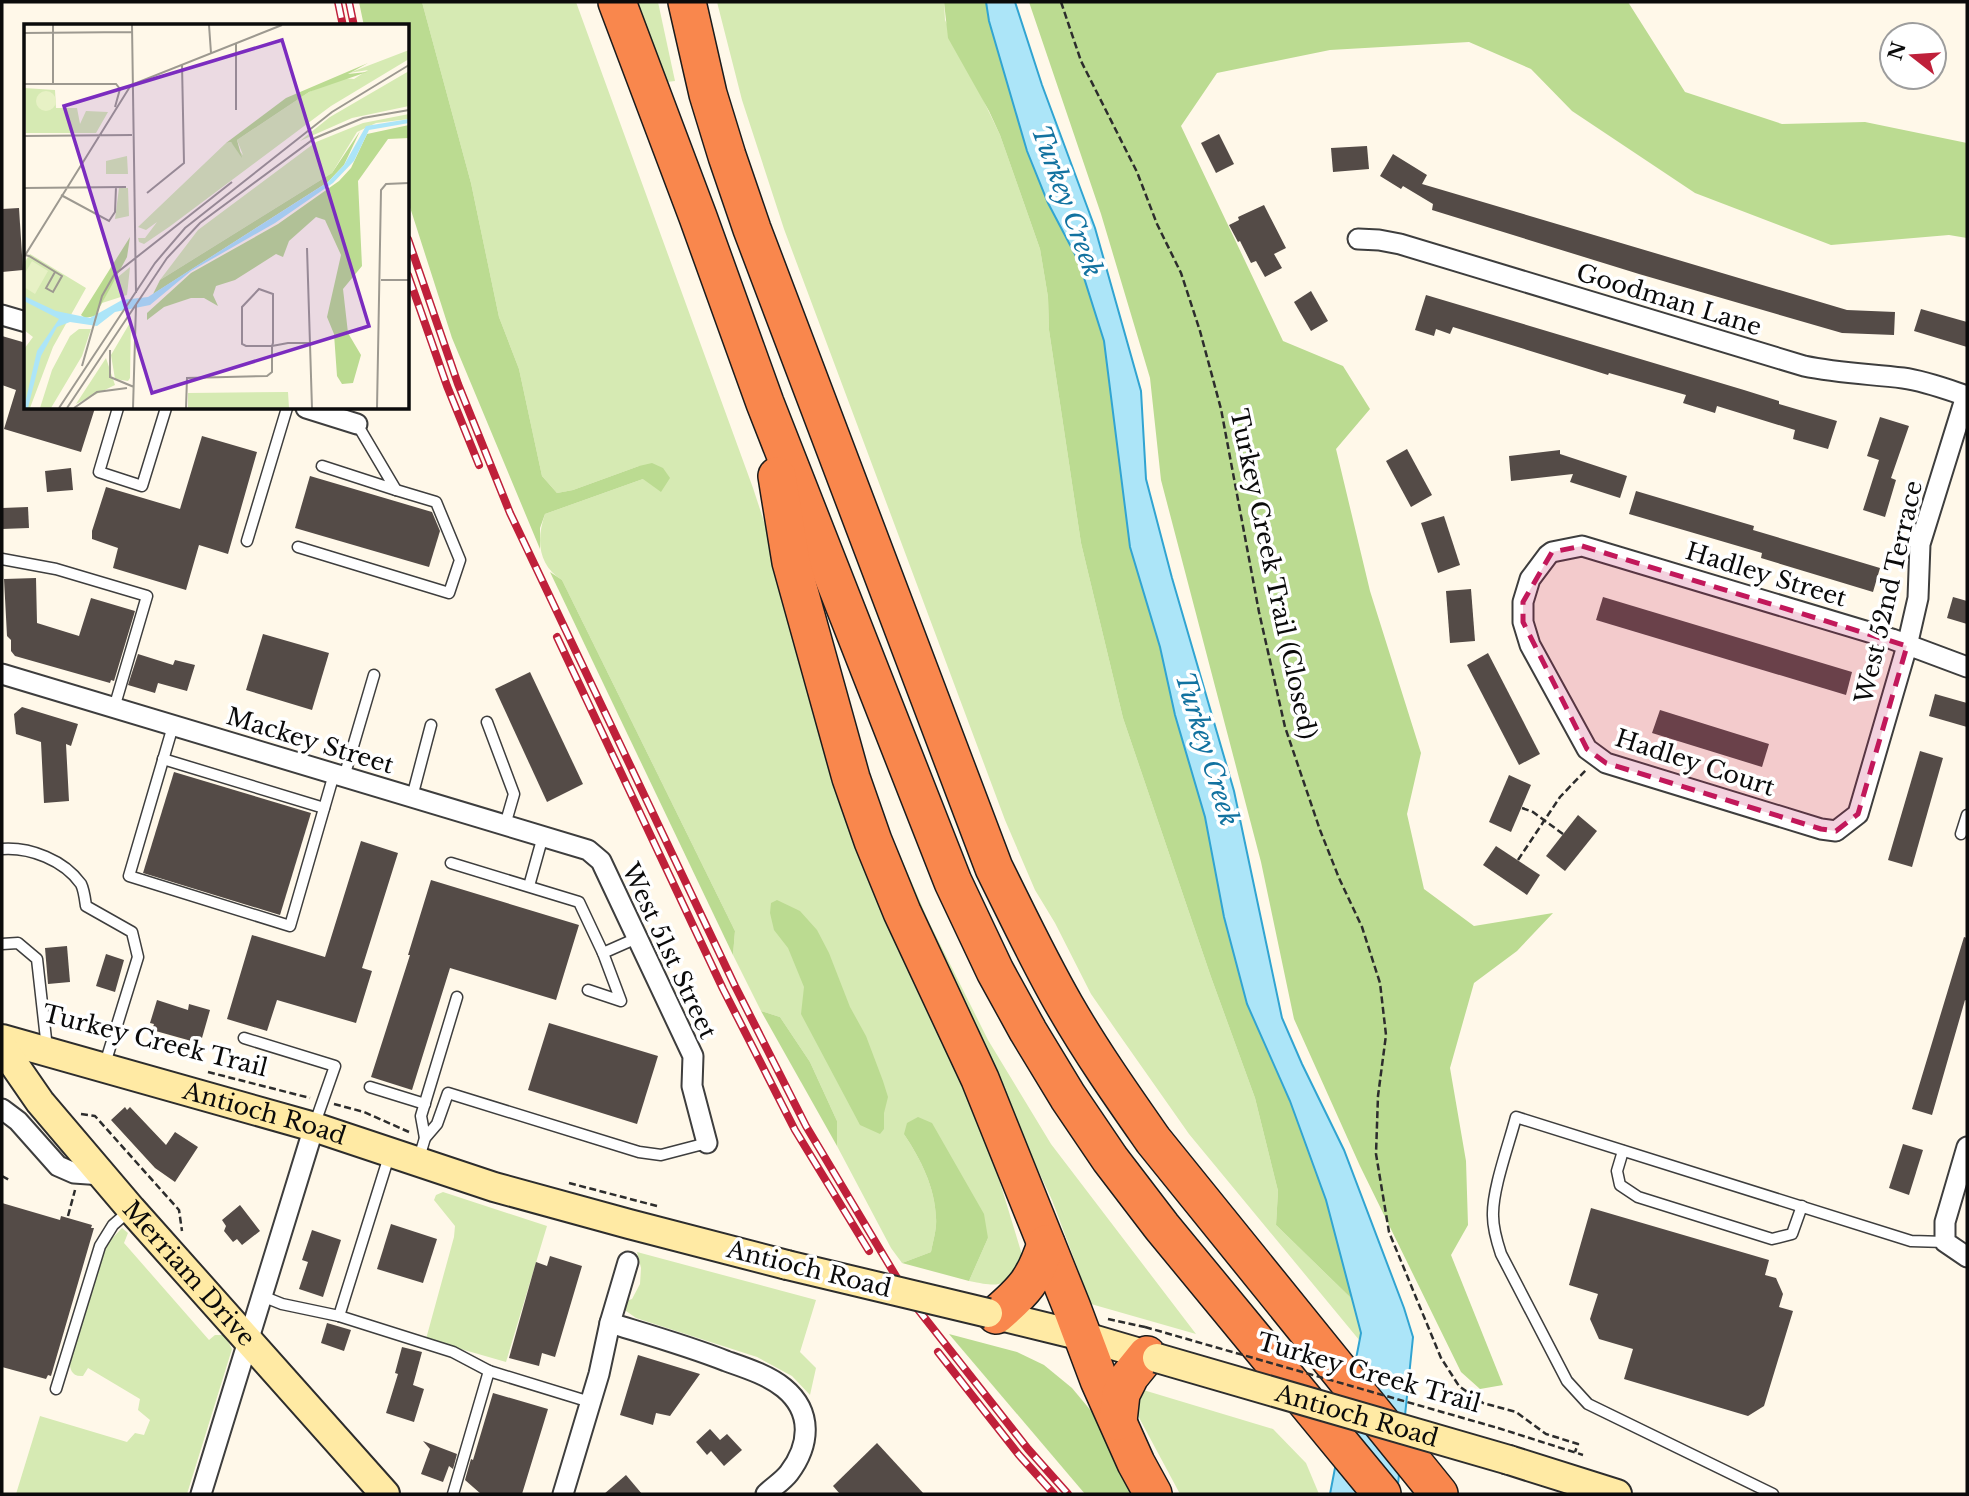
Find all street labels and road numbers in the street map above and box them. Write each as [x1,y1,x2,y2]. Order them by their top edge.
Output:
street label: Goodman Lane [1573,258,1765,341]
street label: Turkey Creek Trail (Closed) [1224,406,1323,742]
street label: West 52nd Terrace [1849,478,1928,707]
street label: Hadley Street [1682,536,1850,613]
street label: Mackey Street [223,701,397,780]
street label: Hadley Court [1612,723,1779,802]
street label: West 51st Street [616,857,723,1043]
street label: Turkey Creek Trail [40,998,271,1083]
street label: Antioch Road [179,1076,350,1151]
street label: Merriam Drive [117,1195,261,1352]
street label: Antioch Road [723,1234,894,1303]
street label: Turkey Creek Trail [1254,1327,1484,1418]
street label: Antioch Road [1271,1378,1442,1453]

